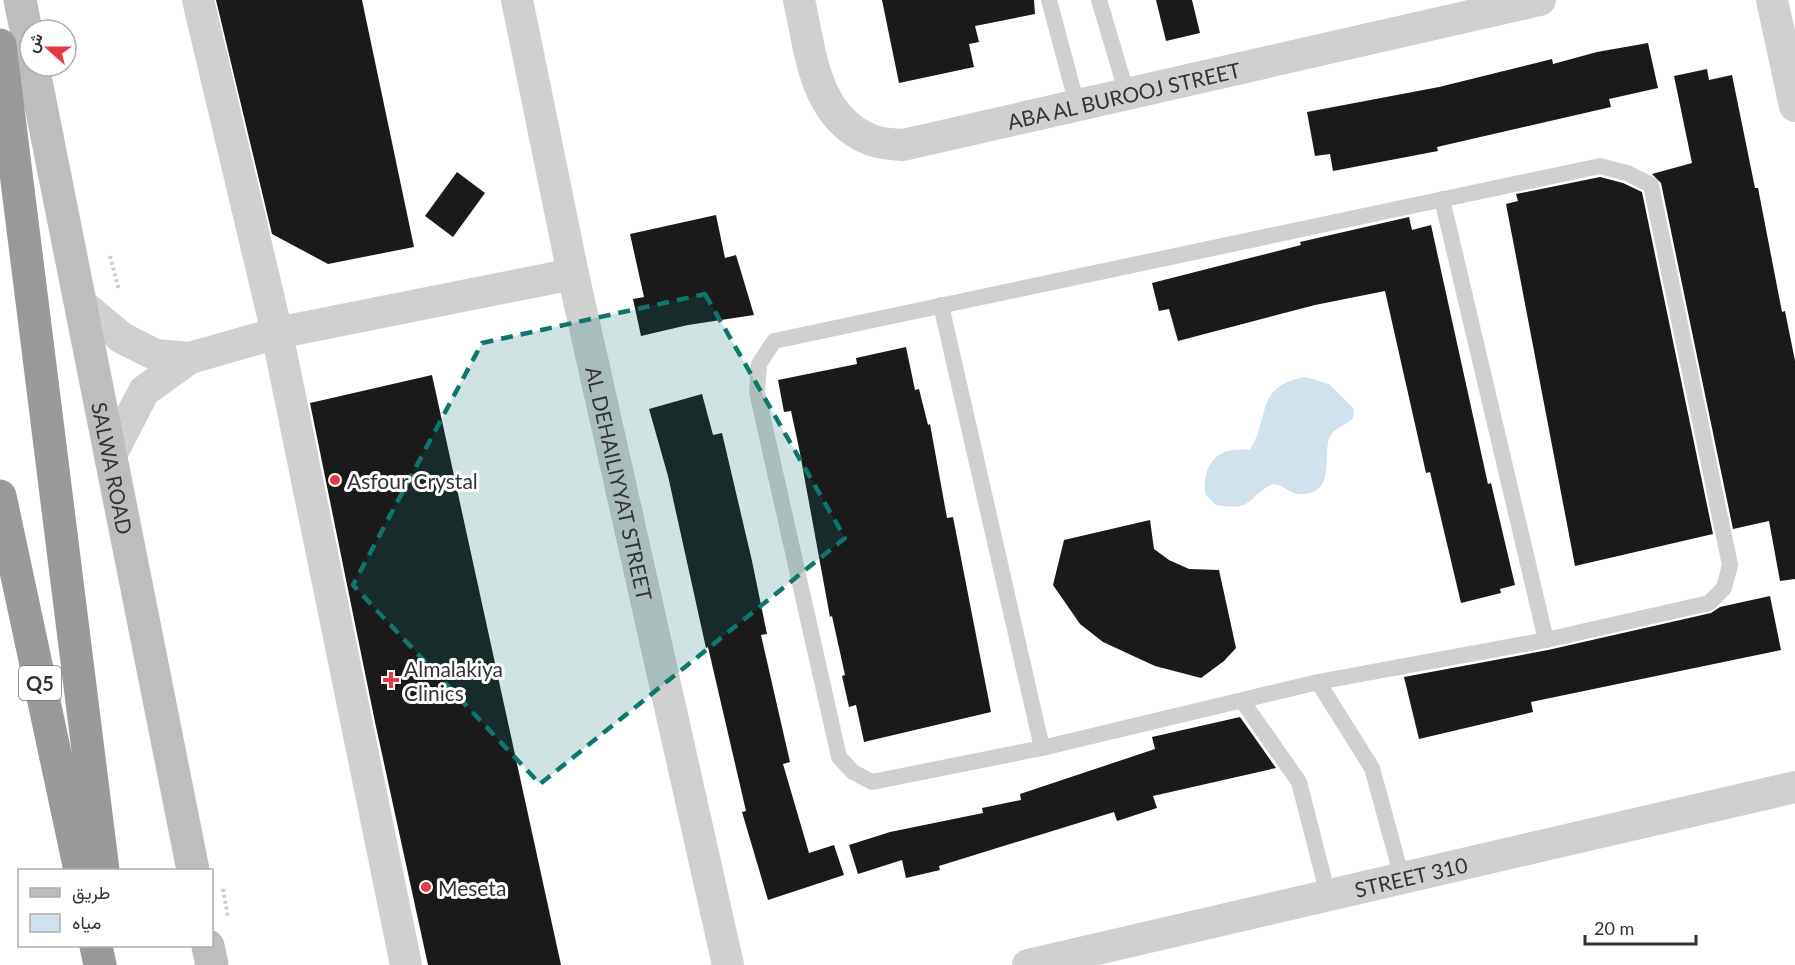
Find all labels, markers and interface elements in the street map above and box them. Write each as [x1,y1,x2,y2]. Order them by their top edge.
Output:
north arrow [18,18,78,78]
text: ش [21,30,47,55]
street label: ABA AL BUROOJ STREET [1005,56,1243,133]
street label: AL DEHAILIYYAT STREET [582,364,658,603]
street label: SALWA ROAD [88,400,138,536]
place label: Asfour Crystal [347,468,478,493]
marker: Asfour Crystal [328,473,342,487]
place label: Almalakiya Clinics [404,656,503,705]
road number: Q5 [19,666,61,700]
marker: Almalakiya Clinics [382,671,400,689]
street label: STREET 310 [1352,851,1470,901]
legend [18,869,213,947]
place label: Meseta [438,875,506,900]
marker: Meseta [419,880,433,894]
text: طريق [72,881,110,904]
scale bar [1585,908,1696,946]
text: مياه [72,911,101,933]
text: 20 m [1594,917,1634,939]

